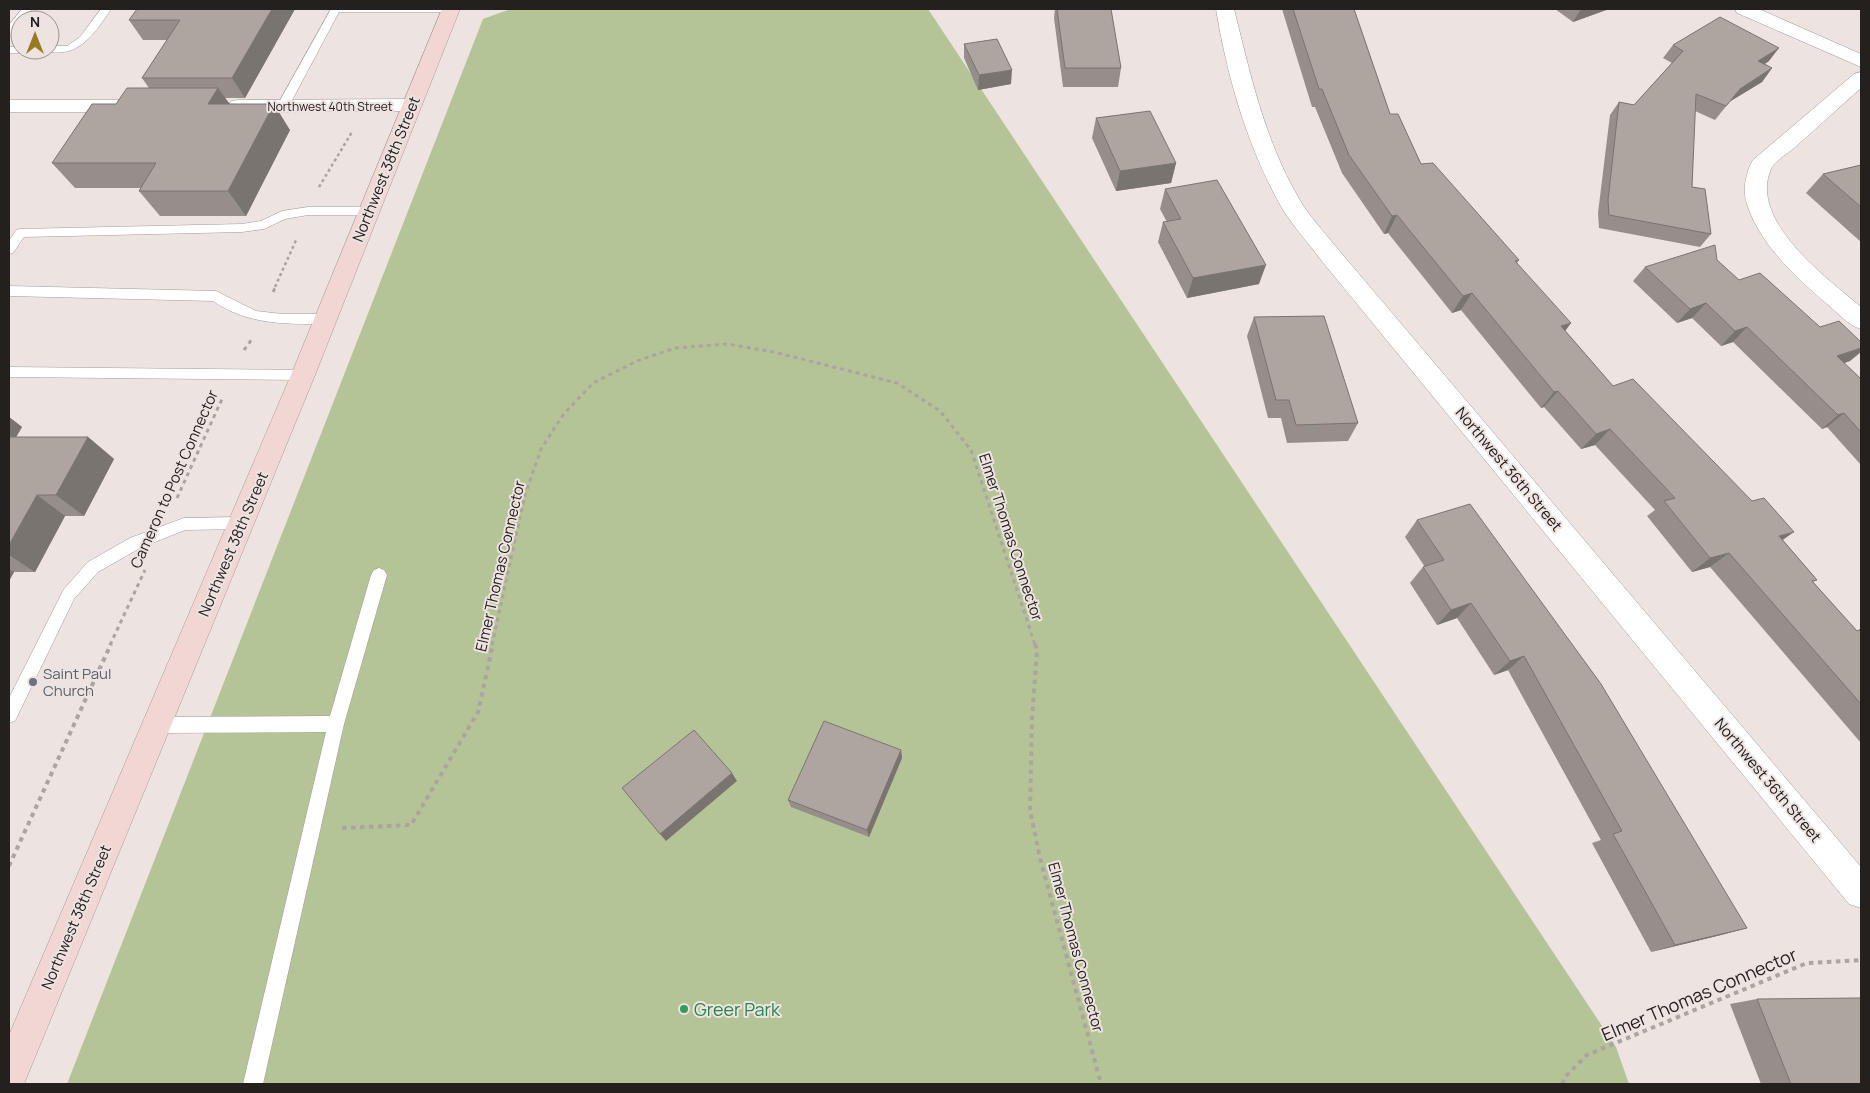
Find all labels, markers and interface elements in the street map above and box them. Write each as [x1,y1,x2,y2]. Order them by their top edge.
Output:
north arrow [10,10,60,60]
text: N [30,12,40,31]
street label: Northwest 38th Street [347,93,425,245]
street label: Northwest 40th Street [267,98,393,115]
street label: Cameron to Post Connector [125,386,223,572]
street label: Northwest 36th Street [1451,403,1567,535]
street label: Elmer Thomas Connector [974,451,1048,624]
street label: Northwest 38th Street [193,468,273,620]
street label: Elmer Thomas Connector [470,478,530,654]
place label: Saint Paul Church [43,663,111,701]
marker: Saint Paul Church [27,676,39,688]
street label: Northwest 36th Street [1710,714,1826,846]
street label: Northwest 38th Street [36,841,116,993]
street label: Elmer Thomas Connector [1043,860,1109,1035]
street label: Elmer Thomas Connector [1598,942,1801,1046]
place label: Greer Park [694,997,781,1021]
marker: Greer Park [678,1003,690,1015]

